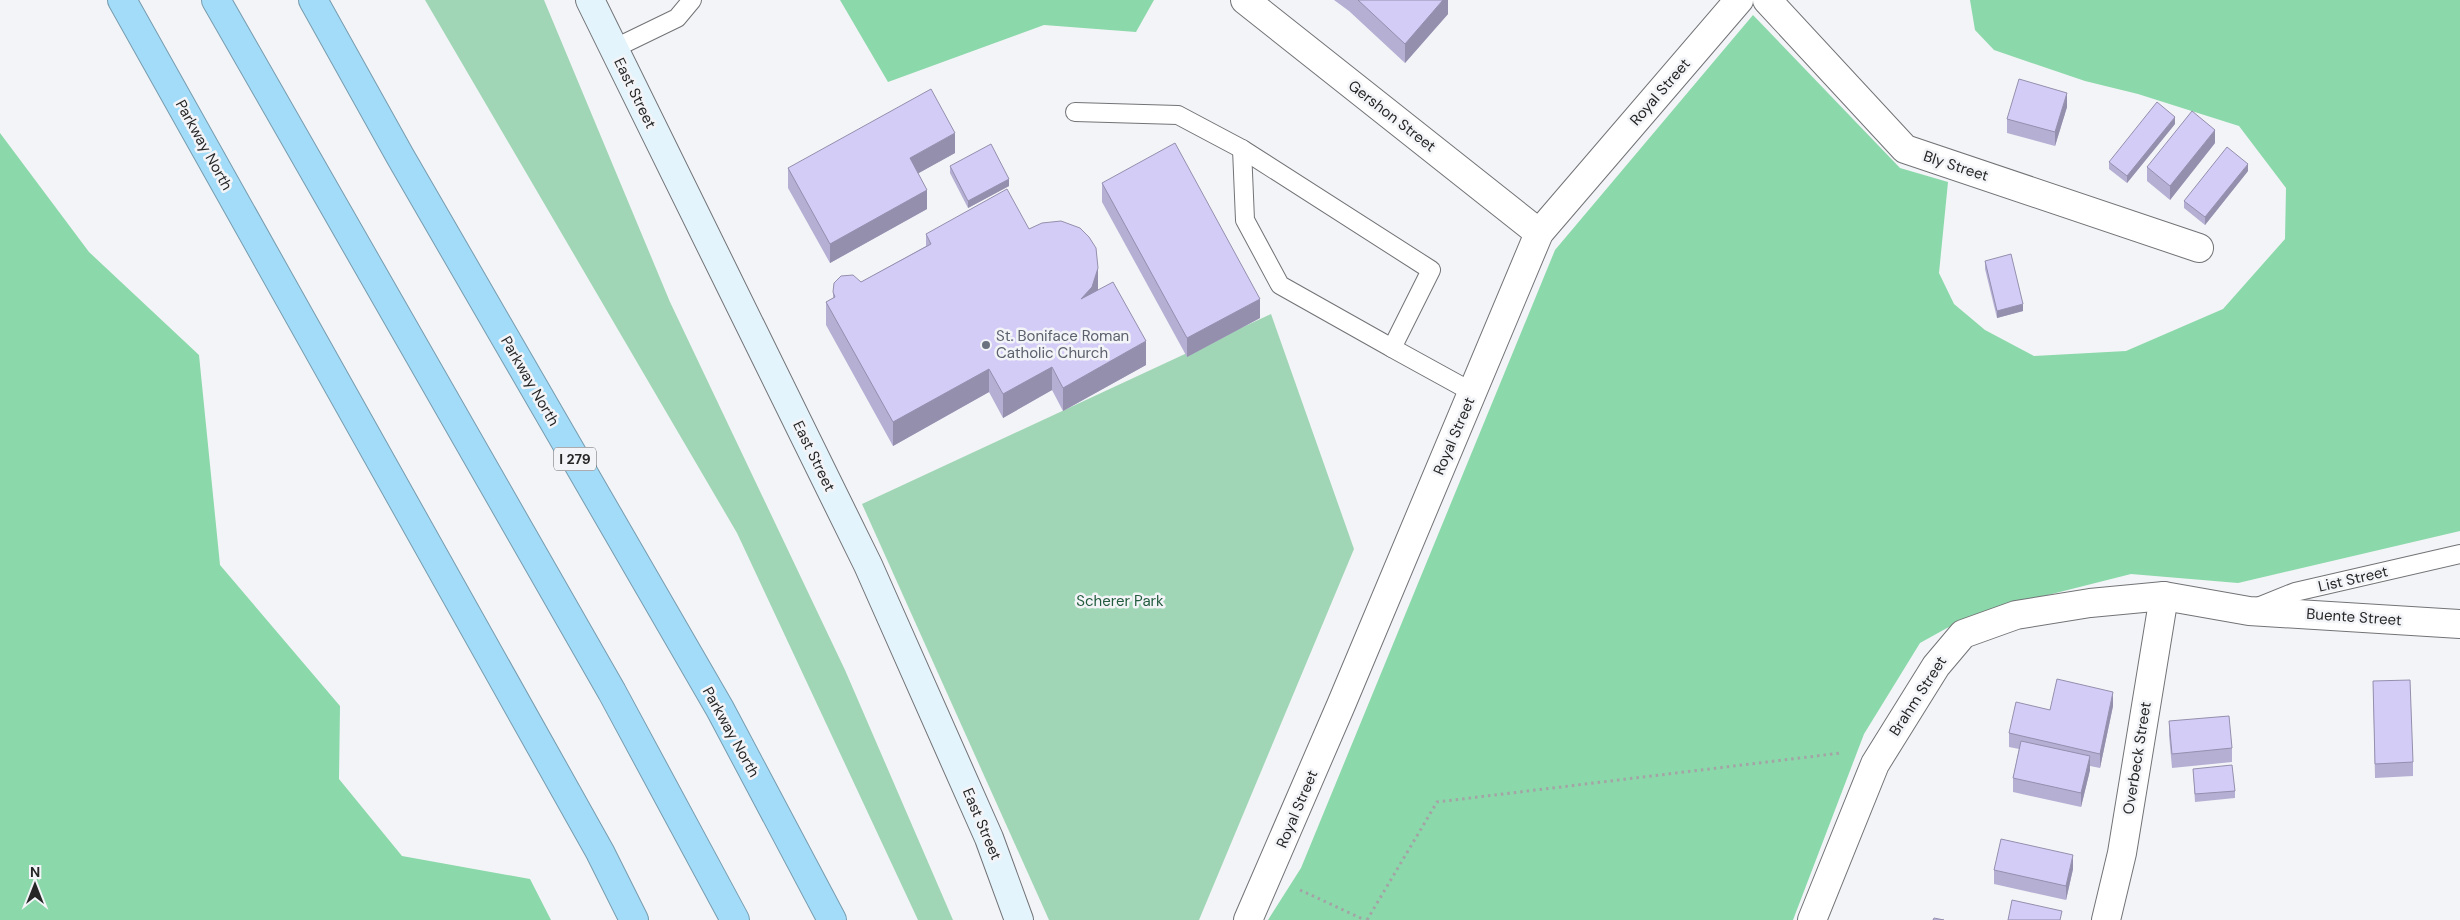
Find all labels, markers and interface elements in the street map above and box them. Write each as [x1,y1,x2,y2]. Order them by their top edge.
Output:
street label: East Street [609,54,661,132]
street label: Royal Street [1625,54,1695,130]
street label: Gershon Street [1344,76,1440,156]
street label: Parkway North [171,96,237,194]
street label: Bly Street [1921,146,1991,186]
place label: St. Boniface Roman Catholic Church [996,326,1129,363]
street label: Parkway North [496,333,564,429]
marker: St. Boniface Roman Catholic Church [980,339,992,351]
street label: Royal Street [1429,394,1479,478]
street label: East Street [788,417,840,495]
road number: I 279 [554,448,596,470]
street label: List Street [2316,561,2390,597]
park label: Scherer Park [1076,591,1164,611]
street label: Buente Street [2306,604,2402,630]
street label: Brahm Street [1885,652,1951,740]
street label: Parkway North [698,683,764,781]
street label: Overbeck Street [2118,700,2156,816]
street label: Royal Street [1272,767,1322,851]
street label: East Street [958,785,1006,863]
north arrow [10,860,60,910]
text: N [30,863,40,881]

